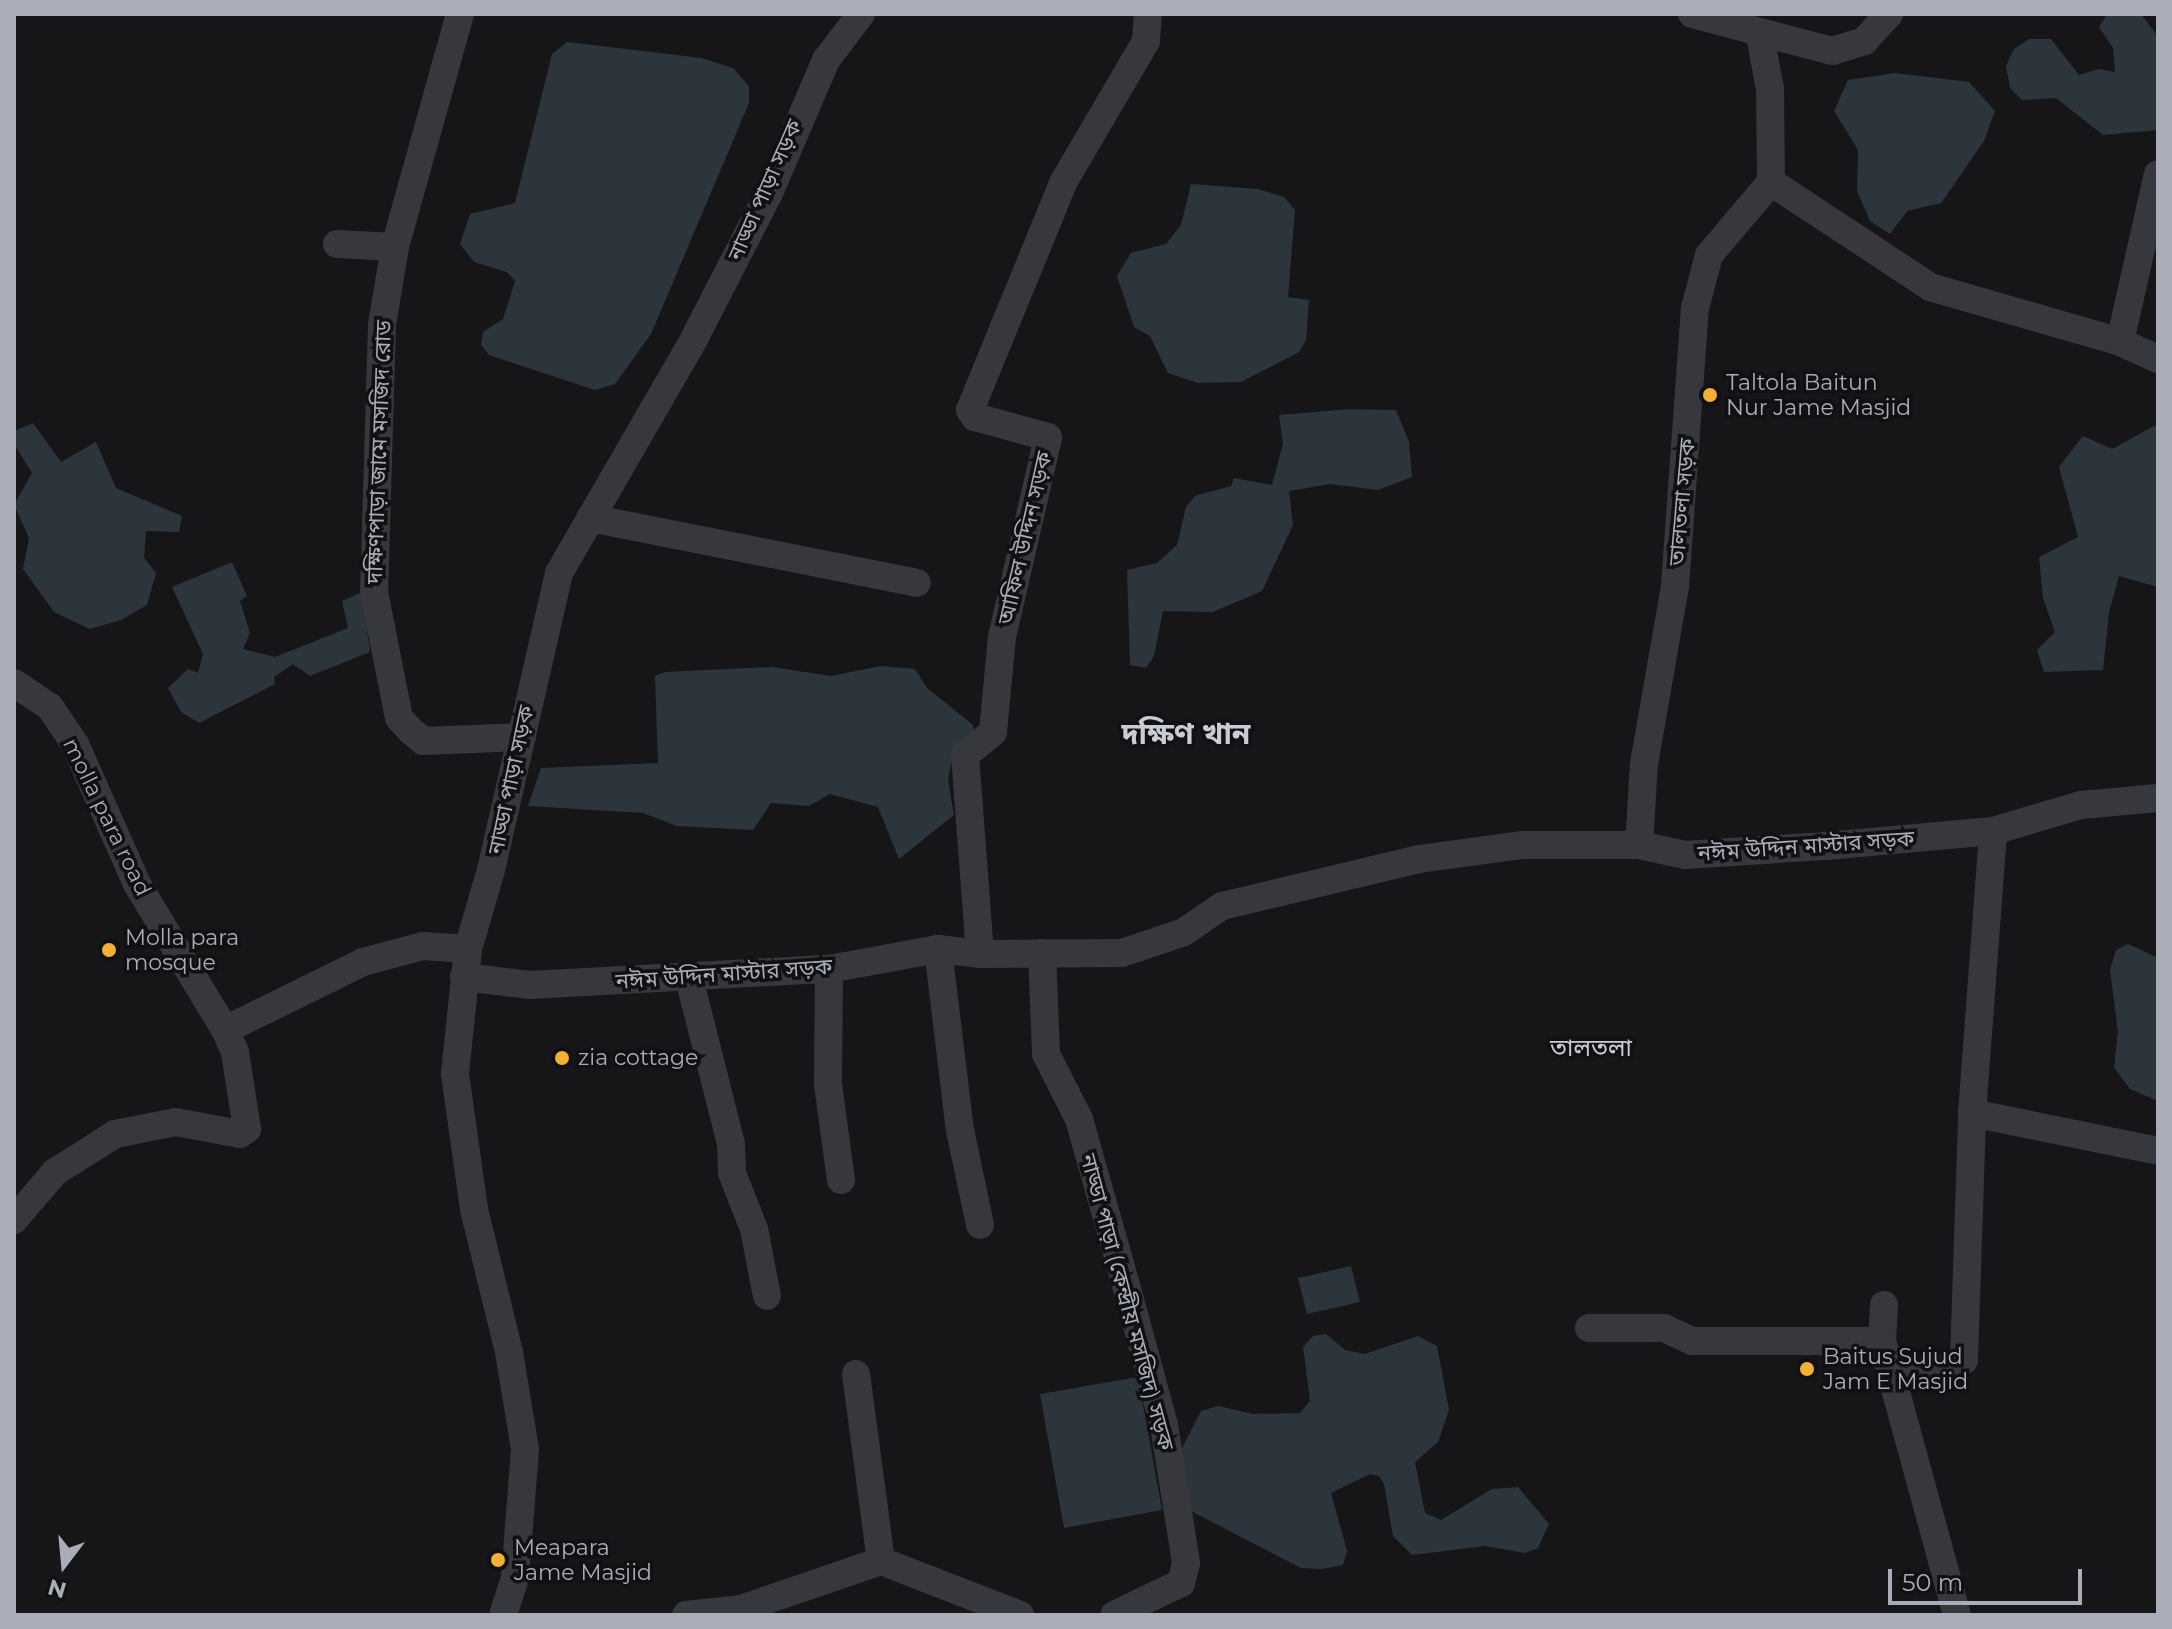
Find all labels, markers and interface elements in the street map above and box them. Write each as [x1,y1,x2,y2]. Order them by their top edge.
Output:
street label: নাড্ডা পাড়া সড়ক [722,115,808,265]
street label: দক্ষিণপাড়া জামে মসজিদ রোড [361,320,397,584]
place label: Taltola Baitun Nur Jame Masjid [1726,369,1911,420]
marker: Taltola Baitun Nur Jame Masjid [1701,386,1719,404]
street label: তালতলা সড়ক [1663,437,1701,567]
street label: আফিল উদ্দিন সড়ক [992,449,1058,627]
street label: নাড্ডা পাড়া সড়ক [482,703,540,857]
district label: দক্ষিণ খান [1121,716,1251,752]
street label: molla para road [57,734,157,900]
street label: নঈম উদ্দিন মাস্টার সড়ক [1697,825,1915,867]
place label: Molla para mosque [125,924,239,976]
marker: Molla para mosque [100,941,118,959]
street label: নঈম উদ্দিন মাস্টার সড়ক [615,953,833,995]
district label: তালতলা [1550,1034,1632,1062]
place label: zia cottage [578,1045,698,1071]
marker: zia cottage [553,1049,571,1067]
street label: নাড্ডা পাড়া (কেন্দ্রীয় মসজিদ) সড়ক [1075,1151,1179,1453]
place label: Baitus Sujud Jam E Masjid [1823,1343,1968,1394]
marker: Baitus Sujud Jam E Masjid [1798,1360,1816,1378]
north arrow [24,1525,104,1605]
place label: Meapara Jame Masjid [514,1534,652,1586]
marker: Meapara Jame Masjid [489,1551,507,1569]
scale bar [1892,1553,2086,1603]
text: 50 m [1902,1568,1963,1597]
text: N [45,1573,70,1604]

